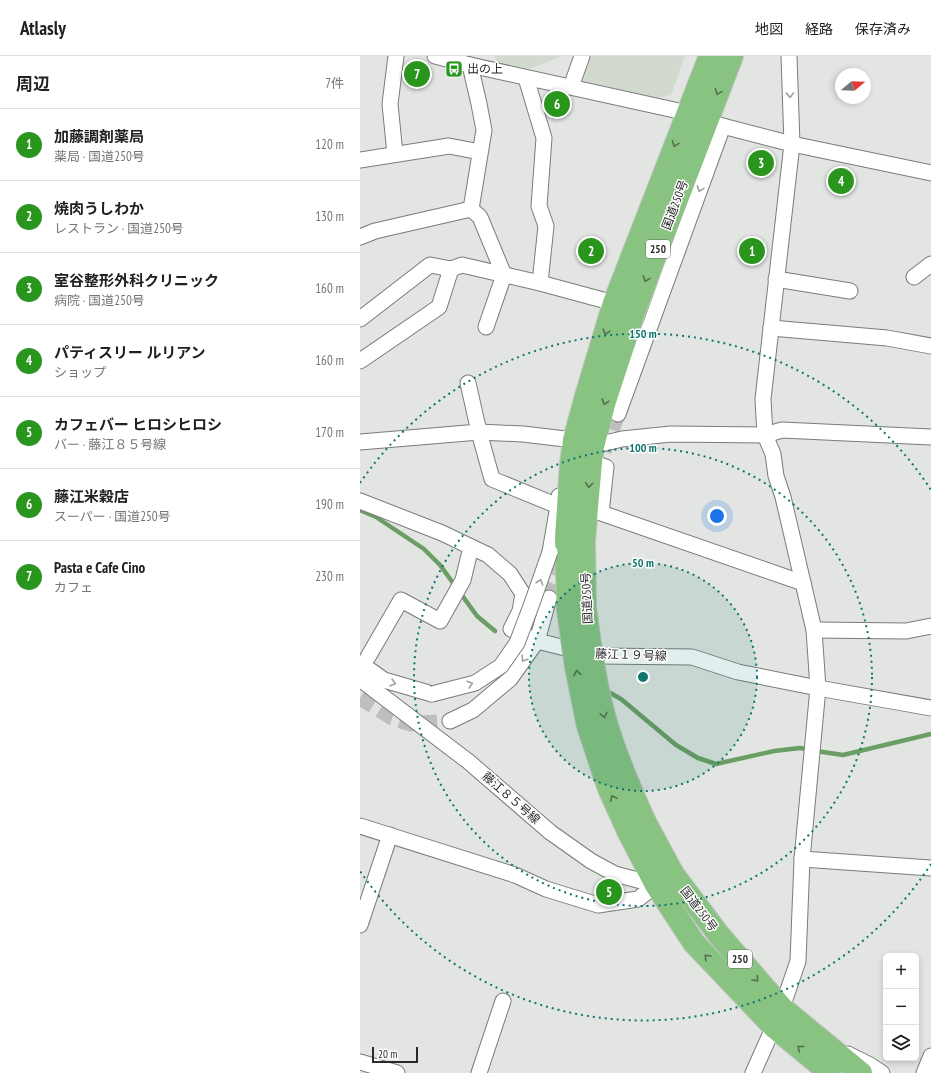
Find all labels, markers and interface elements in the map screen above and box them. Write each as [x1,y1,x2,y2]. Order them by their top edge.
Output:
text: Atlasly [20,16,66,40]
text: 地図 [755,20,783,38]
text: 経路 [805,20,833,38]
text: 保存済み [855,20,911,38]
pin: 7 [404,59,430,89]
bus stop icon: 出の上 [444,59,464,79]
place label: 出の上 [467,61,503,76]
north arrow [835,68,871,104]
text: 周辺 [16,73,50,95]
text: 7件 [325,75,344,92]
one-way arrow [715,88,723,96]
pin: 6 [544,89,570,119]
one-way arrow [786,92,795,98]
text: 加藤調剤薬局 [54,127,144,146]
text: 1 [26,136,32,153]
text: 120 m [315,136,344,153]
one-way arrow [672,141,680,148]
text: 薬局 · 国道250号 [54,148,145,165]
pin: 3 [748,148,774,178]
pin: 4 [828,166,854,196]
street label: 国道250号 [658,178,691,232]
one-way arrow [697,186,705,193]
text: 焼肉うしわか [54,199,144,218]
text: 2 [26,208,32,225]
text: 130 m [315,208,344,225]
text: レストラン · 国道250号 [54,220,184,237]
pin: 2 [578,236,604,266]
pin: 1 [739,236,765,266]
road number: 250 [646,240,670,258]
text: 室谷整形外科クリニック [54,271,219,290]
one-way arrow [643,275,651,282]
text: 3 [26,280,32,297]
text: 160 m [315,280,344,297]
text: 病院 · 国道250号 [54,292,145,309]
text: 150 m [629,326,657,341]
one-way arrow [602,328,610,335]
text: パティスリー ルリアン [54,343,206,362]
text: 4 [26,352,32,369]
text: 160 m [315,352,344,369]
text: ショップ [54,364,106,381]
one-way arrow [601,399,610,406]
text: カフェバー ヒロシヒロシ [54,415,222,434]
text: 5 [26,424,32,441]
text: 170 m [315,424,344,441]
text: バー · 藤江８５号線 [54,436,166,453]
text: 100 m [629,440,657,455]
one-way arrow [585,482,594,488]
text: 藤江米穀店 [54,487,129,506]
text: 6 [26,496,32,513]
text: 190 m [315,496,344,513]
your location [707,506,727,526]
text: スーパー · 国道250号 [54,508,171,525]
text: 50 m [632,555,654,570]
text: Pasta e Cafe Cino [54,558,145,577]
text: 7 [26,568,32,585]
text: 230 m [315,568,344,585]
street label: 国道250号 [578,572,595,624]
one-way arrow [535,578,543,585]
text: カフェ [54,579,93,596]
street label: 藤江１９号線 [595,646,667,663]
one-way arrow [522,655,529,662]
one-way arrow [573,670,582,676]
centre of rings [636,670,650,684]
one-way arrow [389,678,396,687]
one-way arrow [466,680,473,689]
one-way arrow [600,711,608,718]
street label: 藤江８５号線 [479,768,543,827]
one-way arrow [610,794,618,802]
pin: 5 [596,877,622,907]
street label: 国道250号 [678,883,721,934]
road number: 250 [728,950,752,968]
map controls [883,953,919,1061]
button: + [883,953,919,989]
one-way arrow [705,954,712,962]
one-way arrow [752,974,759,981]
button: − [883,989,919,1025]
button: layers [883,1025,919,1061]
scale bar [372,1045,418,1064]
one-way arrow [797,1046,804,1053]
text: 20 m [378,1047,397,1061]

